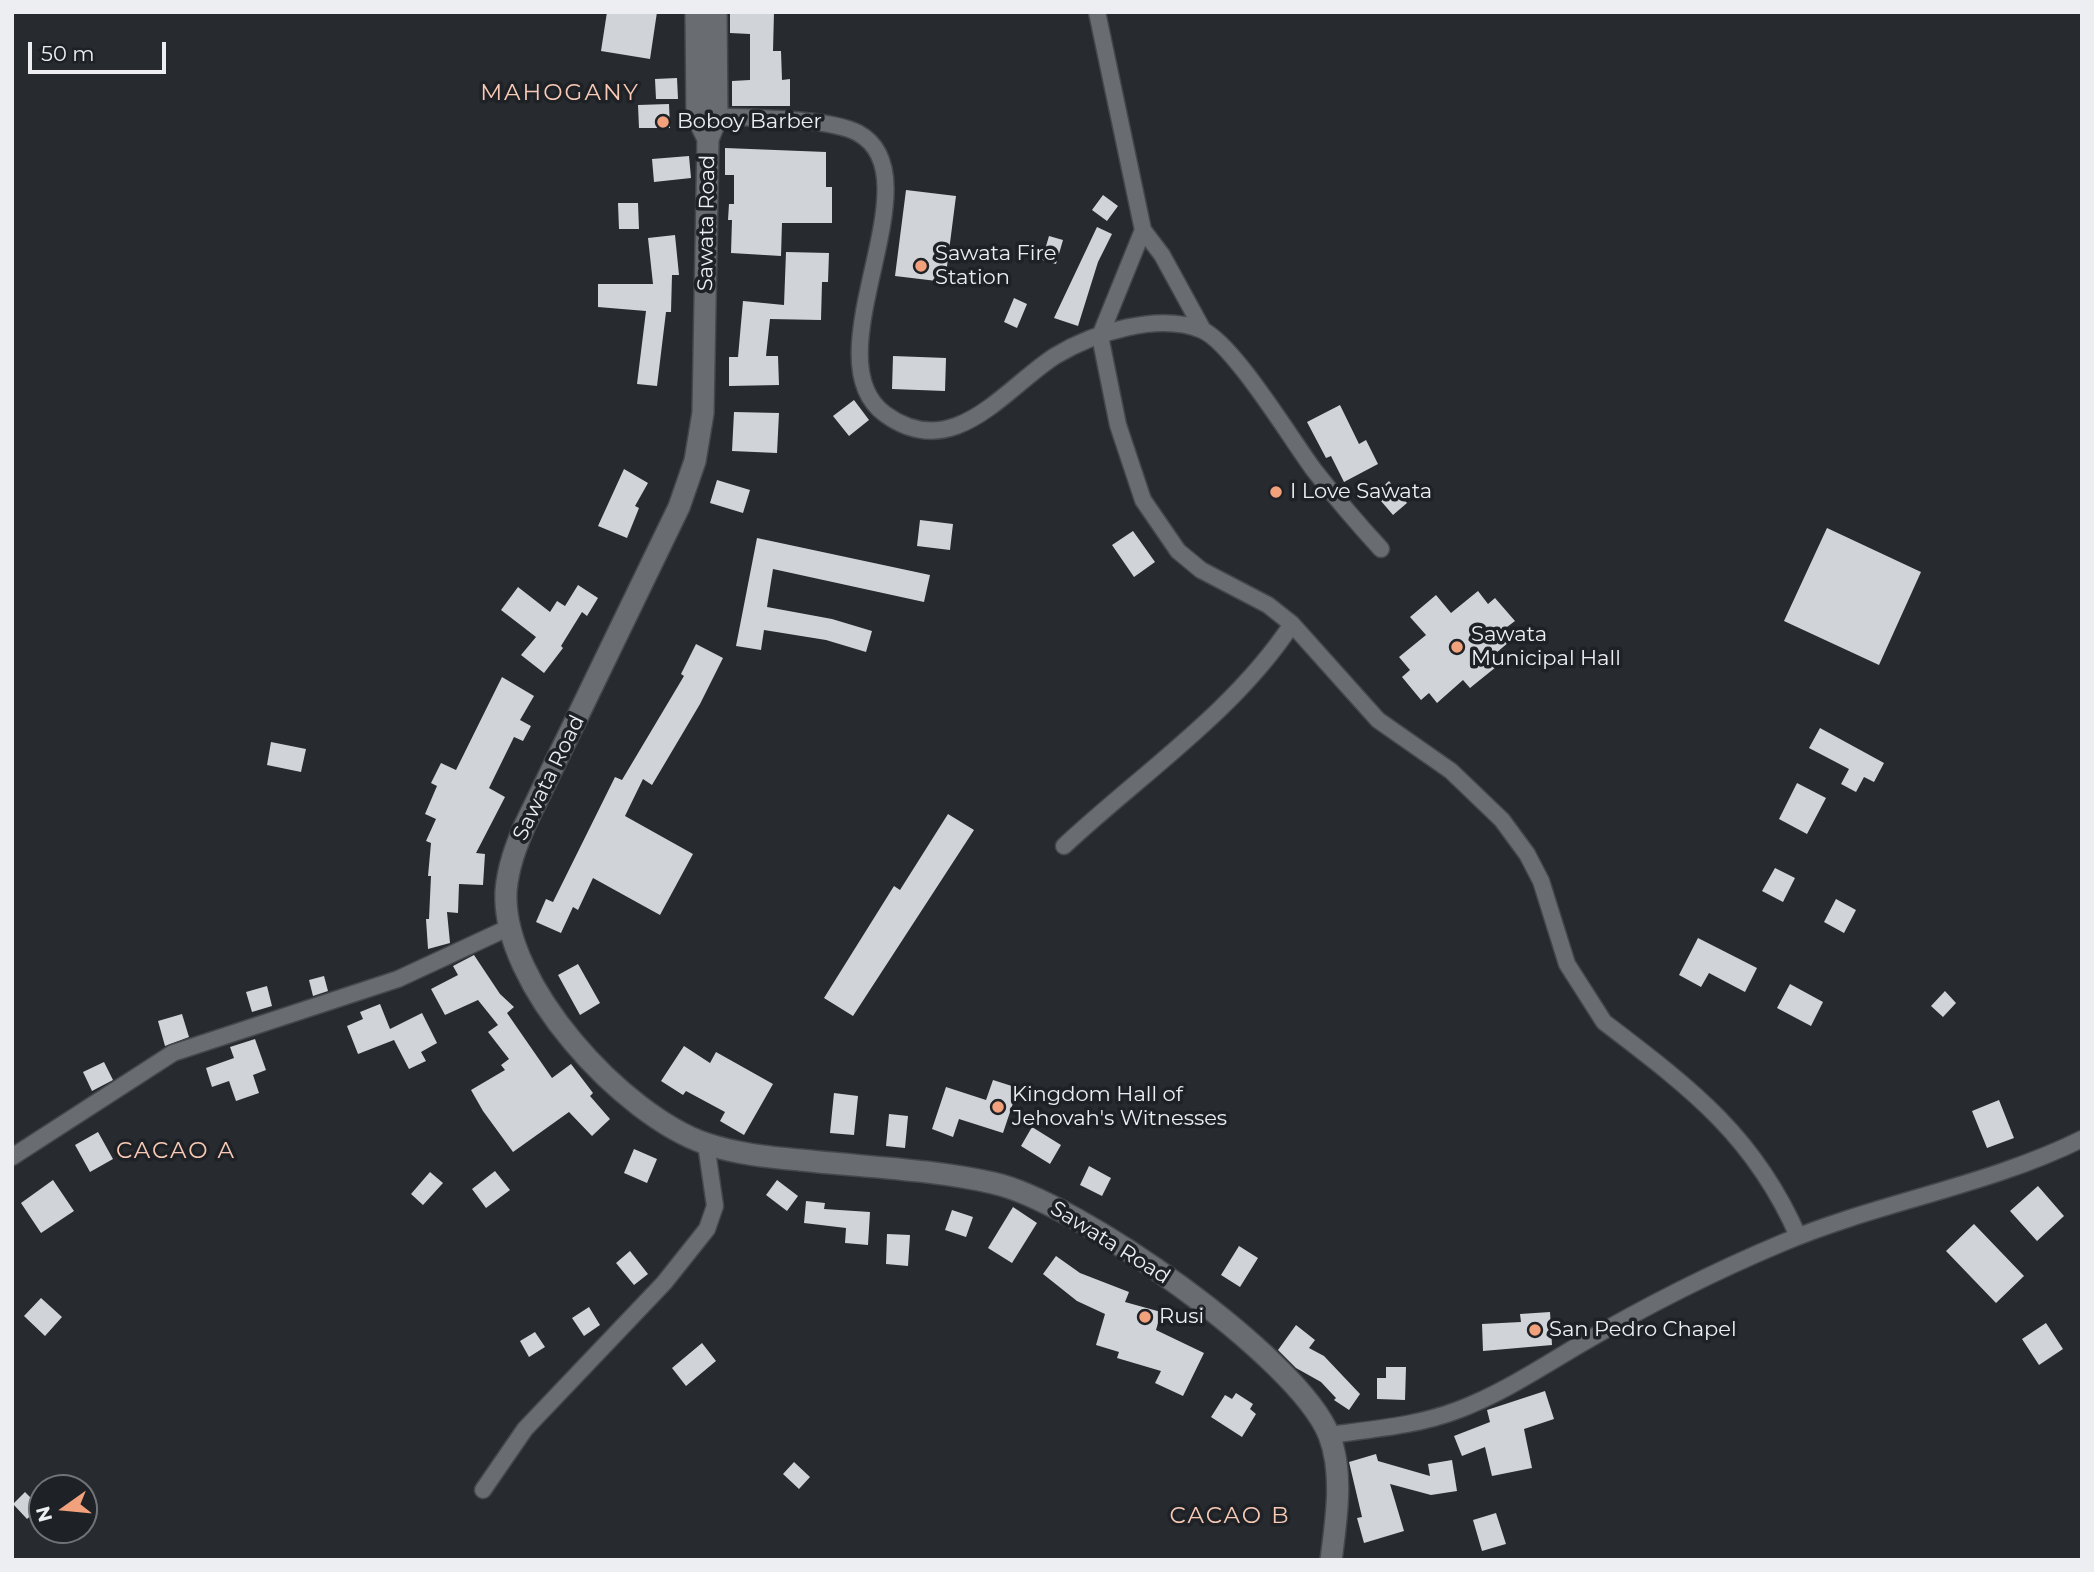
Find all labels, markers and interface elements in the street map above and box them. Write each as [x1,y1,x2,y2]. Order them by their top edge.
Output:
scale bar [32,28,170,72]
text: 50 m [41,41,95,66]
district label: MAHOGANY [481,79,639,107]
place label: Boboy Barber [677,109,822,135]
marker: Boboy Barber [655,114,671,130]
street label: Sawata Road [693,155,721,291]
place label: Sawata Fire Station [935,241,1056,291]
marker: Sawata Fire Station [913,258,929,274]
place label: I Love Sawata [1290,479,1432,505]
marker: I Love Sawata [1268,484,1284,500]
place label: Sawata Municipal Hall [1471,622,1621,672]
marker: Sawata Municipal Hall [1449,639,1465,655]
street label: Sawata Road [508,711,590,845]
place label: Kingdom Hall of Jehovah's Witnesses [1012,1082,1227,1132]
marker: Kingdom Hall of Jehovah's Witnesses [990,1099,1006,1115]
district label: CACAO A [117,1137,235,1165]
street label: Sawata Road [1045,1196,1175,1290]
place label: Rusi [1159,1304,1204,1330]
marker: Rusi [1137,1309,1153,1325]
place label: San Pedro Chapel [1549,1317,1737,1343]
marker: San Pedro Chapel [1527,1322,1543,1338]
north arrow [28,1474,98,1544]
district label: CACAO B [1170,1502,1290,1530]
text: N [31,1504,57,1524]

